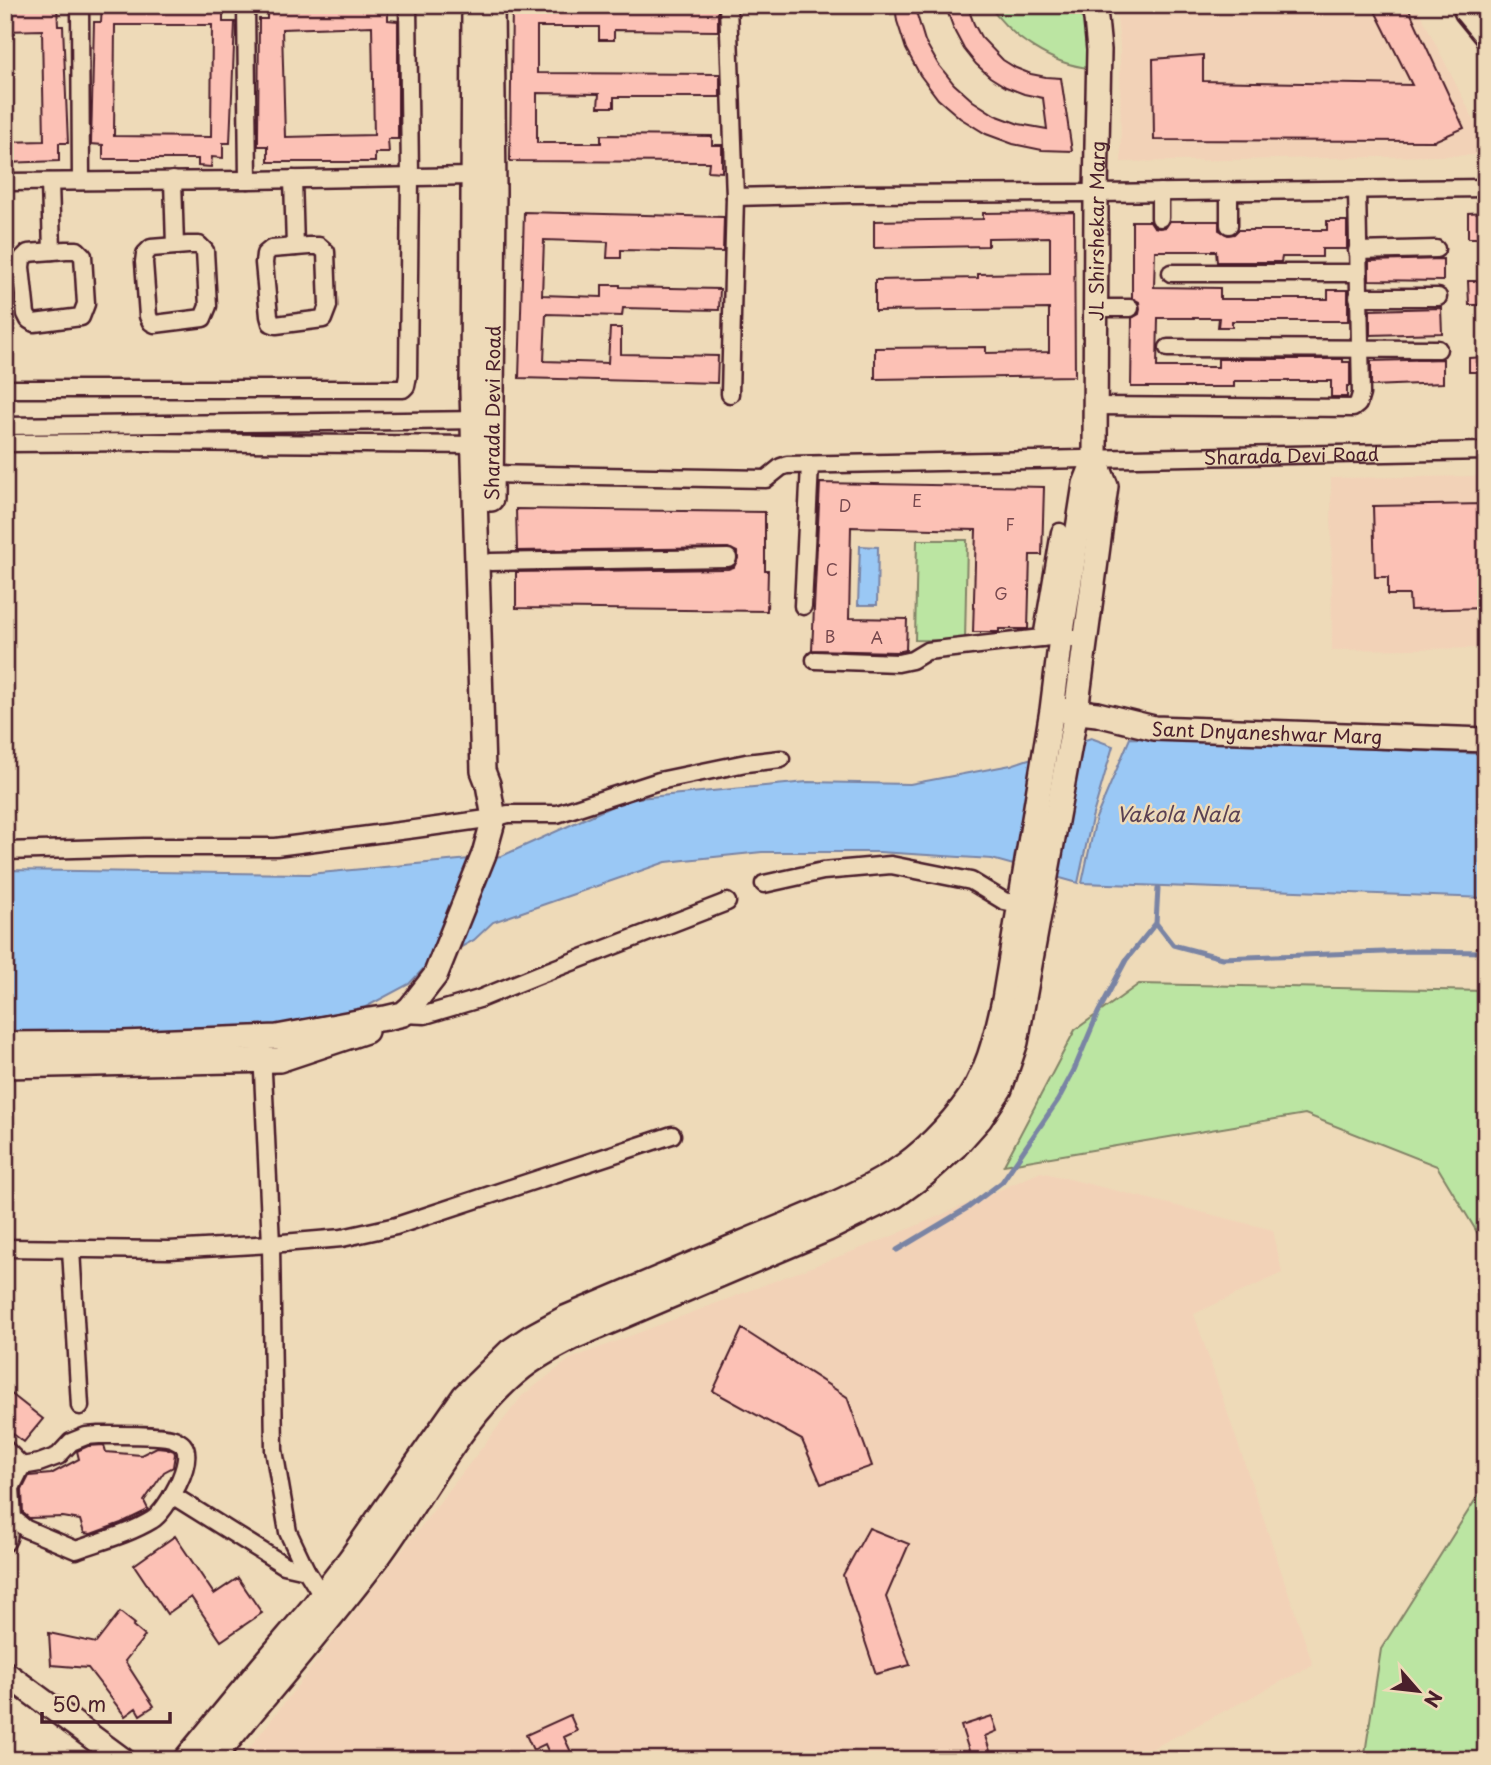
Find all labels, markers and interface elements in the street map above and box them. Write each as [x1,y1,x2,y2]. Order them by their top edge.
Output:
street label: JL Shirshekar Marg [1082,141,1111,321]
street label: Sharada Devi Road [477,325,507,501]
street label: Sharada Devi Road [1203,439,1379,471]
house number: E [912,488,922,512]
house number: D [839,493,851,517]
house number: F [1005,512,1015,536]
house number: C [826,557,838,581]
house number: G [994,581,1008,605]
house number: B [825,624,835,648]
house number: A [871,625,883,649]
street label: Sant Dnyaneshwar Marg [1151,714,1383,750]
water label: Vakola Nala [1116,797,1240,829]
north arrow [1382,1656,1452,1726]
scale bar [42,1681,170,1725]
text: N [1418,1686,1450,1713]
text: 50 m [52,1687,106,1719]

